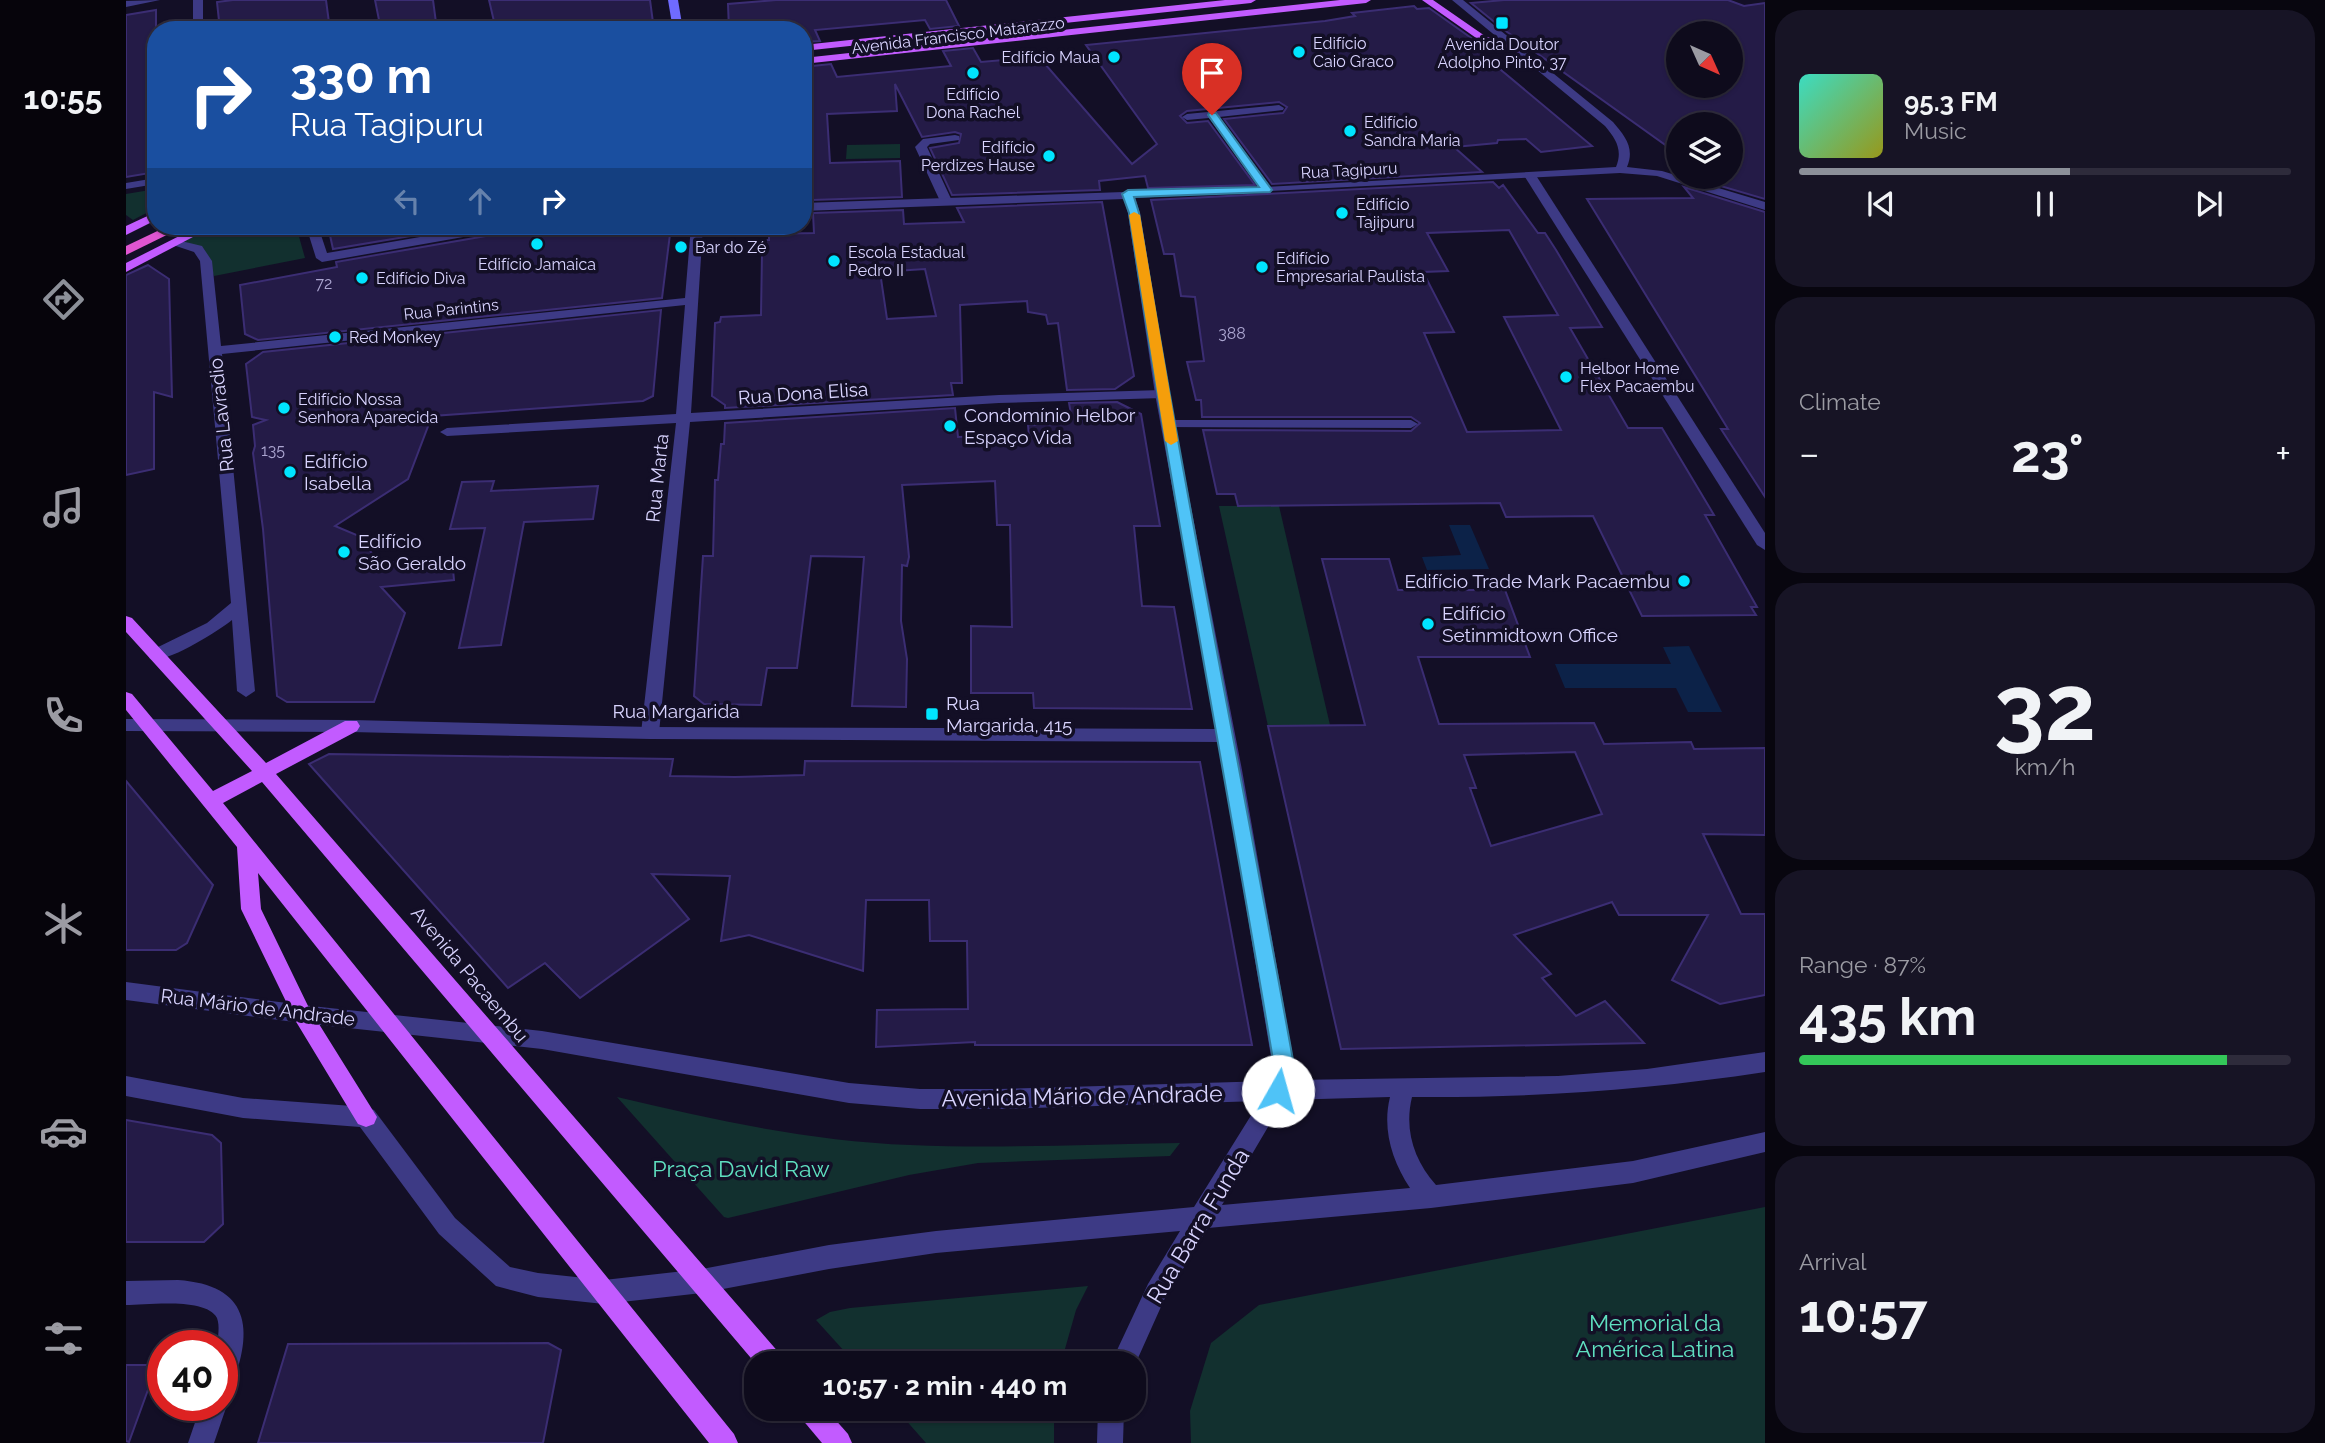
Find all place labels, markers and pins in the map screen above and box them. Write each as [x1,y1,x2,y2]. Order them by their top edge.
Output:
marker: Avenida Doutor Adolpho Pinto, 37 [1494,15,1510,31]
place label: Edifício Caio Graco [1313,34,1394,71]
place label: Avenida Doutor Adolpho Pinto, 37 [1437,35,1567,72]
pin [1182,43,1242,115]
marker: Edifício Caio Graco [1291,44,1307,60]
place label: Edifício Maua [1002,48,1100,67]
marker: Edifício Maua [1106,49,1122,65]
marker: Edifício Dona Rachel [965,65,981,81]
place label: Edifício Dona Rachel [926,85,1021,122]
place label: Edifício Sandra Maria [1364,113,1461,150]
marker: Edifício Sandra Maria [1342,123,1358,139]
place label: Edifício Perdizes Hause [921,138,1035,175]
marker: Edifício Perdizes Hause [1041,148,1057,164]
place label: Edifício Tajipuru [1356,195,1414,232]
marker: Edifício Tajipuru [1334,205,1350,221]
marker: Edifício Jamaica [529,236,545,252]
place label: Bar do Zé [695,238,766,257]
marker: Bar do Zé [673,239,689,255]
place label: Escola Estadual Pedro II [848,243,966,280]
place label: Edifício Empresarial Paulista [1276,249,1425,286]
marker: Escola Estadual Pedro II [826,253,842,269]
place label: Edifício Jamaica [478,255,596,274]
marker: Edifício Empresarial Paulista [1254,259,1270,275]
place label: Edifício Diva [376,269,466,288]
marker: Edifício Diva [354,270,370,286]
place label: Red Monkey [349,328,442,347]
marker: Red Monkey [327,329,343,345]
place label: Helbor Home Flex Pacaembu [1580,359,1695,396]
marker: Helbor Home Flex Pacaembu [1558,369,1574,385]
place label: Edifício Nossa Senhora Aparecida [298,390,438,427]
marker: Edifício Nossa Senhora Aparecida [276,400,292,416]
place label: Condomínio Helbor Espaço Vida [964,404,1136,448]
marker: Condomínio Helbor Espaço Vida [942,418,958,434]
place label: Edifício Isabella [304,450,372,494]
marker: Edifício Isabella [282,464,298,480]
place label: Edifício São Geraldo [358,530,466,574]
marker: Edifício São Geraldo [336,544,352,560]
place label: Edifício Trade Mark Pacaembu [1405,570,1670,592]
marker: Edifício Trade Mark Pacaembu [1676,573,1692,589]
place label: Edifício Setinmidtown Office [1442,602,1618,646]
marker: Edifício Setinmidtown Office [1420,616,1436,632]
place label: Rua Margarida, 415 [946,692,1072,736]
marker: Rua Margarida, 415 [924,706,940,722]

